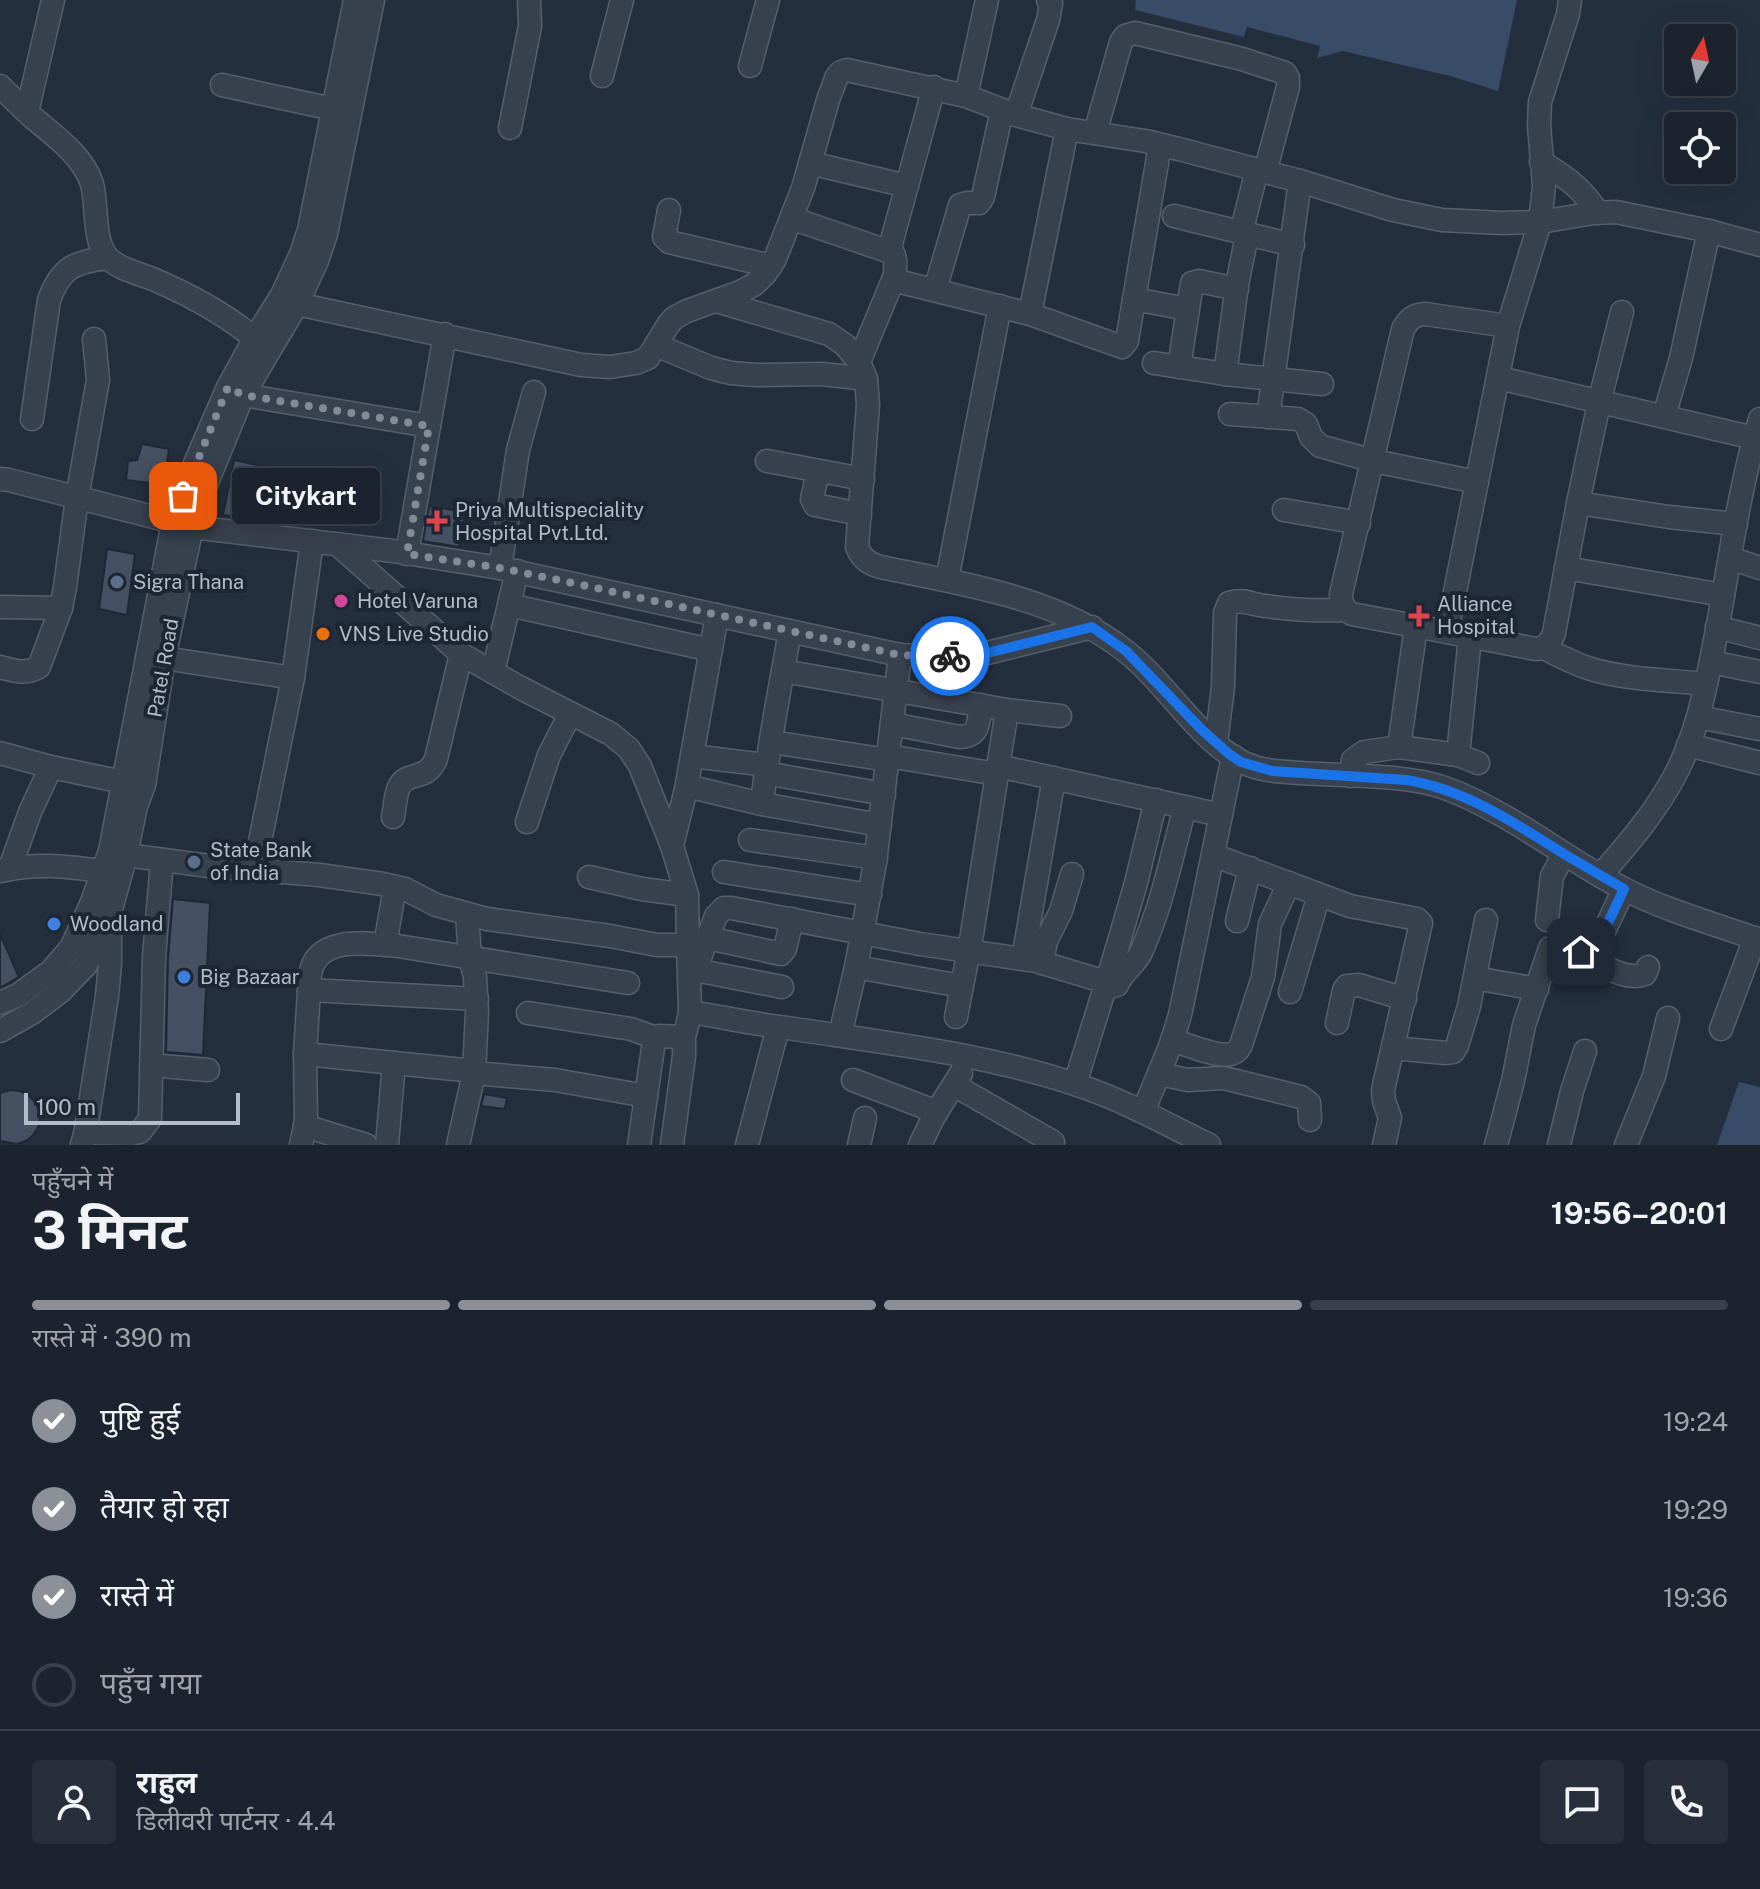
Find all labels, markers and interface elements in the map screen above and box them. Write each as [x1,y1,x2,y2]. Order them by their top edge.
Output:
north arrow [1664,24,1736,96]
map controls [1664,24,1736,184]
button: locate [1664,112,1736,184]
pin [149,462,217,530]
callout: Citykart [231,468,379,524]
icon: bag [161,474,205,518]
text: Citykart [255,480,357,511]
place label: Priya Multispeciality Hospital Pvt.Ltd. [455,498,644,545]
marker: Priya Multispeciality Hospital Pvt.Ltd. [426,510,448,532]
place label: Sigra Thana [133,570,244,594]
marker: Sigra Thana [108,573,126,591]
place label: Hotel Varuna [357,589,478,613]
marker: Hotel Varuna [332,592,350,610]
place label: Alliance Hospital [1437,592,1515,639]
marker: Alliance Hospital [1408,605,1430,627]
courier [910,616,990,696]
street label: Patel Road [142,617,184,719]
place label: VNS Live Studio [339,622,489,646]
marker: VNS Live Studio [314,625,332,643]
icon: bike [928,634,972,678]
place label: State Bank of India [210,838,312,885]
marker: State Bank of India [185,853,203,871]
place label: Woodland [70,912,163,936]
marker: Woodland [45,915,63,933]
pin [1547,918,1615,986]
icon: home [1559,930,1603,974]
place label: Big Bazaar [200,965,300,989]
marker: Big Bazaar [175,968,193,986]
scale bar [24,1089,240,1125]
text: 100 m [36,1094,96,1120]
text: पहुँचने में [32,1165,113,1196]
text: 19:56–20:01 [1551,1195,1728,1231]
text: 3 मिनट [32,1200,187,1261]
text: रास्ते में · 390 m [32,1322,192,1353]
icon: check [32,1399,76,1443]
text: पुष्टि हुई [100,1401,180,1437]
text: 19:24 [1663,1406,1728,1437]
icon: check [32,1487,76,1531]
text: तैयार हो रहा [100,1489,229,1525]
text: 19:29 [1663,1494,1728,1525]
icon: check [32,1575,76,1619]
text: रास्ते में [100,1577,174,1613]
text: 19:36 [1663,1582,1728,1613]
text: पहुँच गया [100,1665,201,1701]
button: person [32,1760,116,1844]
button: chat [1540,1760,1624,1844]
button: phone [1644,1760,1728,1844]
text: राहुल [136,1764,197,1800]
text: डिलीवरी पार्टनर · 4.4 [136,1805,336,1836]

